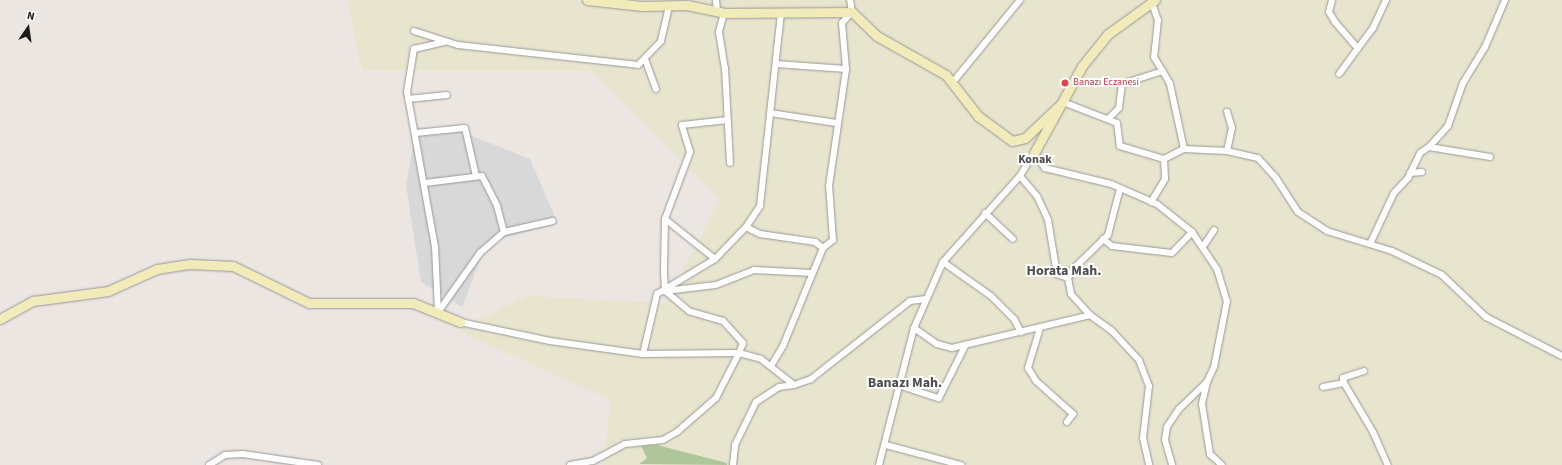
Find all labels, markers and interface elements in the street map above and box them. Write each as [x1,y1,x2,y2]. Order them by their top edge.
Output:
north arrow [8,8,48,48]
text: N [26,8,36,24]
place label: Banazı Eczanesi [1073,77,1139,89]
marker: Banazı Eczanesi [1060,78,1070,88]
district label: Konak [1018,153,1052,167]
district label: Horata Mah. [1026,263,1102,279]
district label: Banazı Mah. [868,375,942,391]

